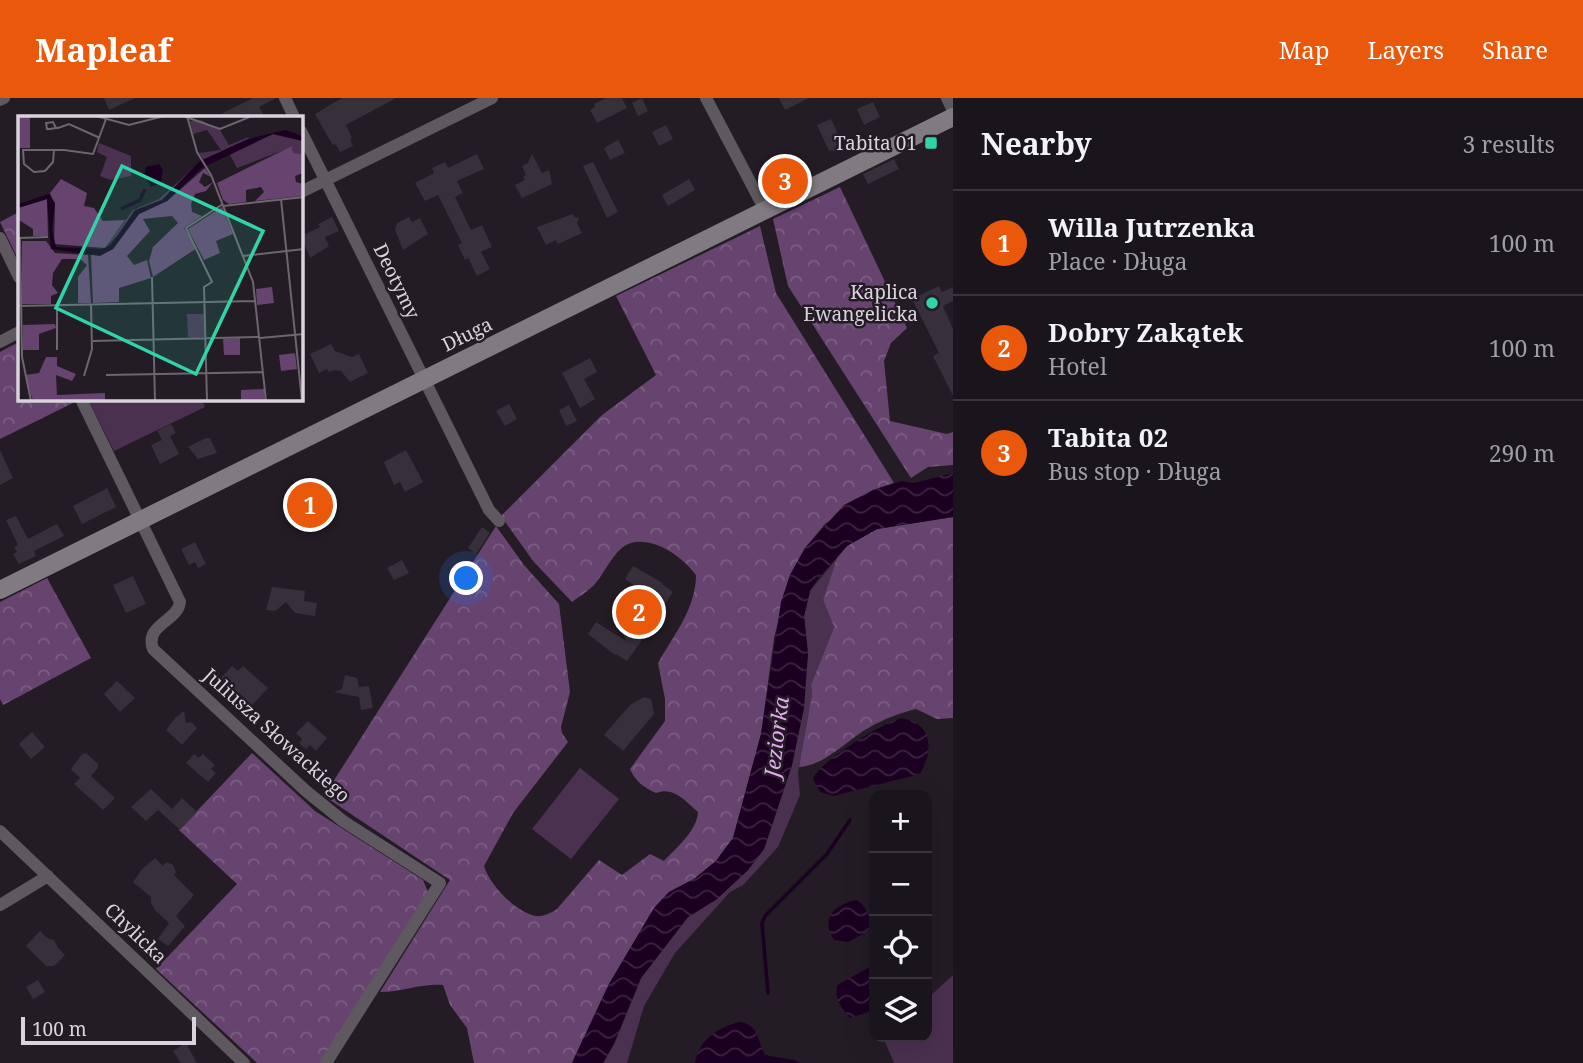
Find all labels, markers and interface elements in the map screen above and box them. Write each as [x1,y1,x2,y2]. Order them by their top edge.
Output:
text: Mapleaf [35,27,171,72]
text: Map [1279,33,1330,66]
text: Layers [1368,33,1444,66]
text: Share [1482,33,1548,66]
inset map [18,116,303,401]
text: Nearby [981,123,1092,164]
text: 3 results [1462,128,1555,160]
place label: Tabita 01 [834,130,917,156]
marker: Tabita 01 [923,135,939,151]
pin: 3 [762,155,808,207]
text: Willa Jutrzenka [1048,209,1255,245]
text: 1 [998,227,1011,259]
text: 100 m [1489,227,1555,259]
street label: Deotymy [368,239,426,323]
text: Place · Długa [1048,245,1187,277]
place label: Kaplica Ewangelicka [803,279,918,327]
marker: Kaplica Ewangelicka [924,295,940,311]
street label: Długa [437,311,497,357]
text: Dobry Zakątek [1048,314,1243,350]
text: 2 [998,332,1011,364]
text: 100 m [1489,332,1555,364]
text: Hotel [1048,350,1107,382]
text: Tabita 02 [1048,419,1168,455]
text: 3 [998,437,1011,469]
text: 290 m [1489,437,1555,469]
text: Bus stop · Długa [1048,455,1222,487]
pin: 1 [287,479,333,531]
your location [449,561,483,595]
pin: 2 [616,586,662,638]
street label: Juliusza Słowackiego [197,661,356,808]
water label: Jeziorka [757,694,795,783]
map controls [869,790,932,1042]
button: + [869,790,932,853]
button: − [869,853,932,916]
street label: Chylicka [99,897,173,969]
button: locate [869,916,932,979]
button: layers [869,979,932,1042]
scale bar [21,1014,196,1046]
text: 100 m [32,1016,87,1042]

